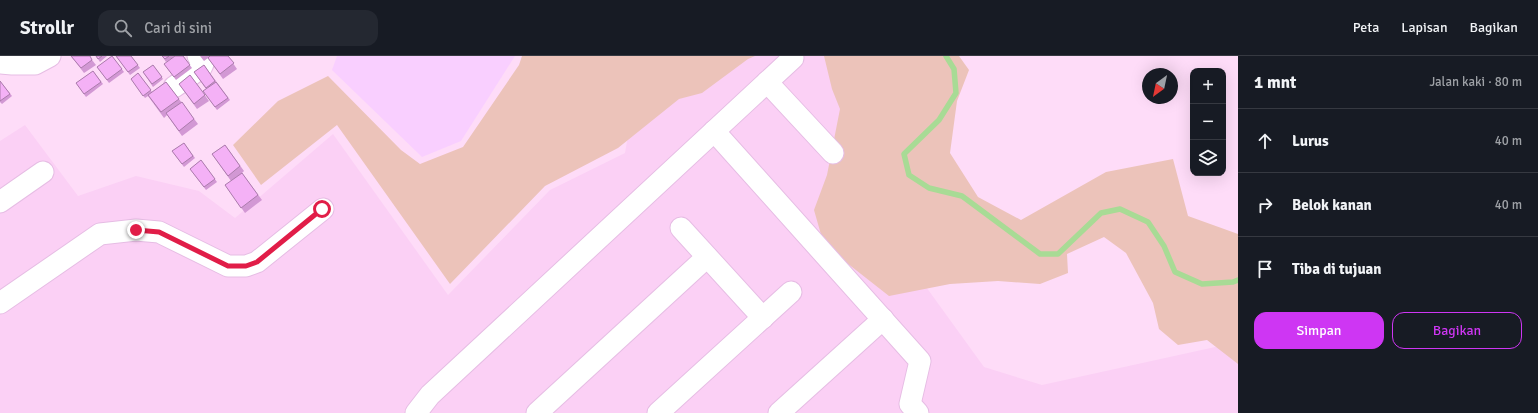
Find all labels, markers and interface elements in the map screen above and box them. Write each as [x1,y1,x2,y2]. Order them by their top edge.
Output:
search box [98,10,378,46]
text: Strollr [20,16,74,40]
icon: search [112,17,134,39]
text: Cari di sini [144,19,212,37]
text: Peta [1353,19,1379,36]
text: Lapisan [1401,19,1448,36]
text: Bagikan [1470,19,1518,36]
north arrow [1142,68,1178,104]
map controls [1190,68,1226,176]
button: + [1190,68,1226,104]
text: 1 mnt [1254,72,1296,93]
text: Jalan kaki · 80 m [1430,74,1522,90]
button: − [1190,104,1226,140]
icon: ahead [1254,130,1276,152]
text: Lurus [1292,132,1329,150]
text: 40 m [1495,133,1522,149]
button: layers [1190,140,1226,176]
icon: right [1254,194,1276,216]
text: Belok kanan [1292,196,1372,214]
text: 40 m [1495,197,1522,213]
route start [313,200,331,218]
route end [127,221,145,239]
icon: arrive [1254,258,1276,280]
text: Tiba di tujuan [1292,260,1382,278]
button: Simpan [1254,312,1384,349]
button: Bagikan [1392,312,1522,349]

